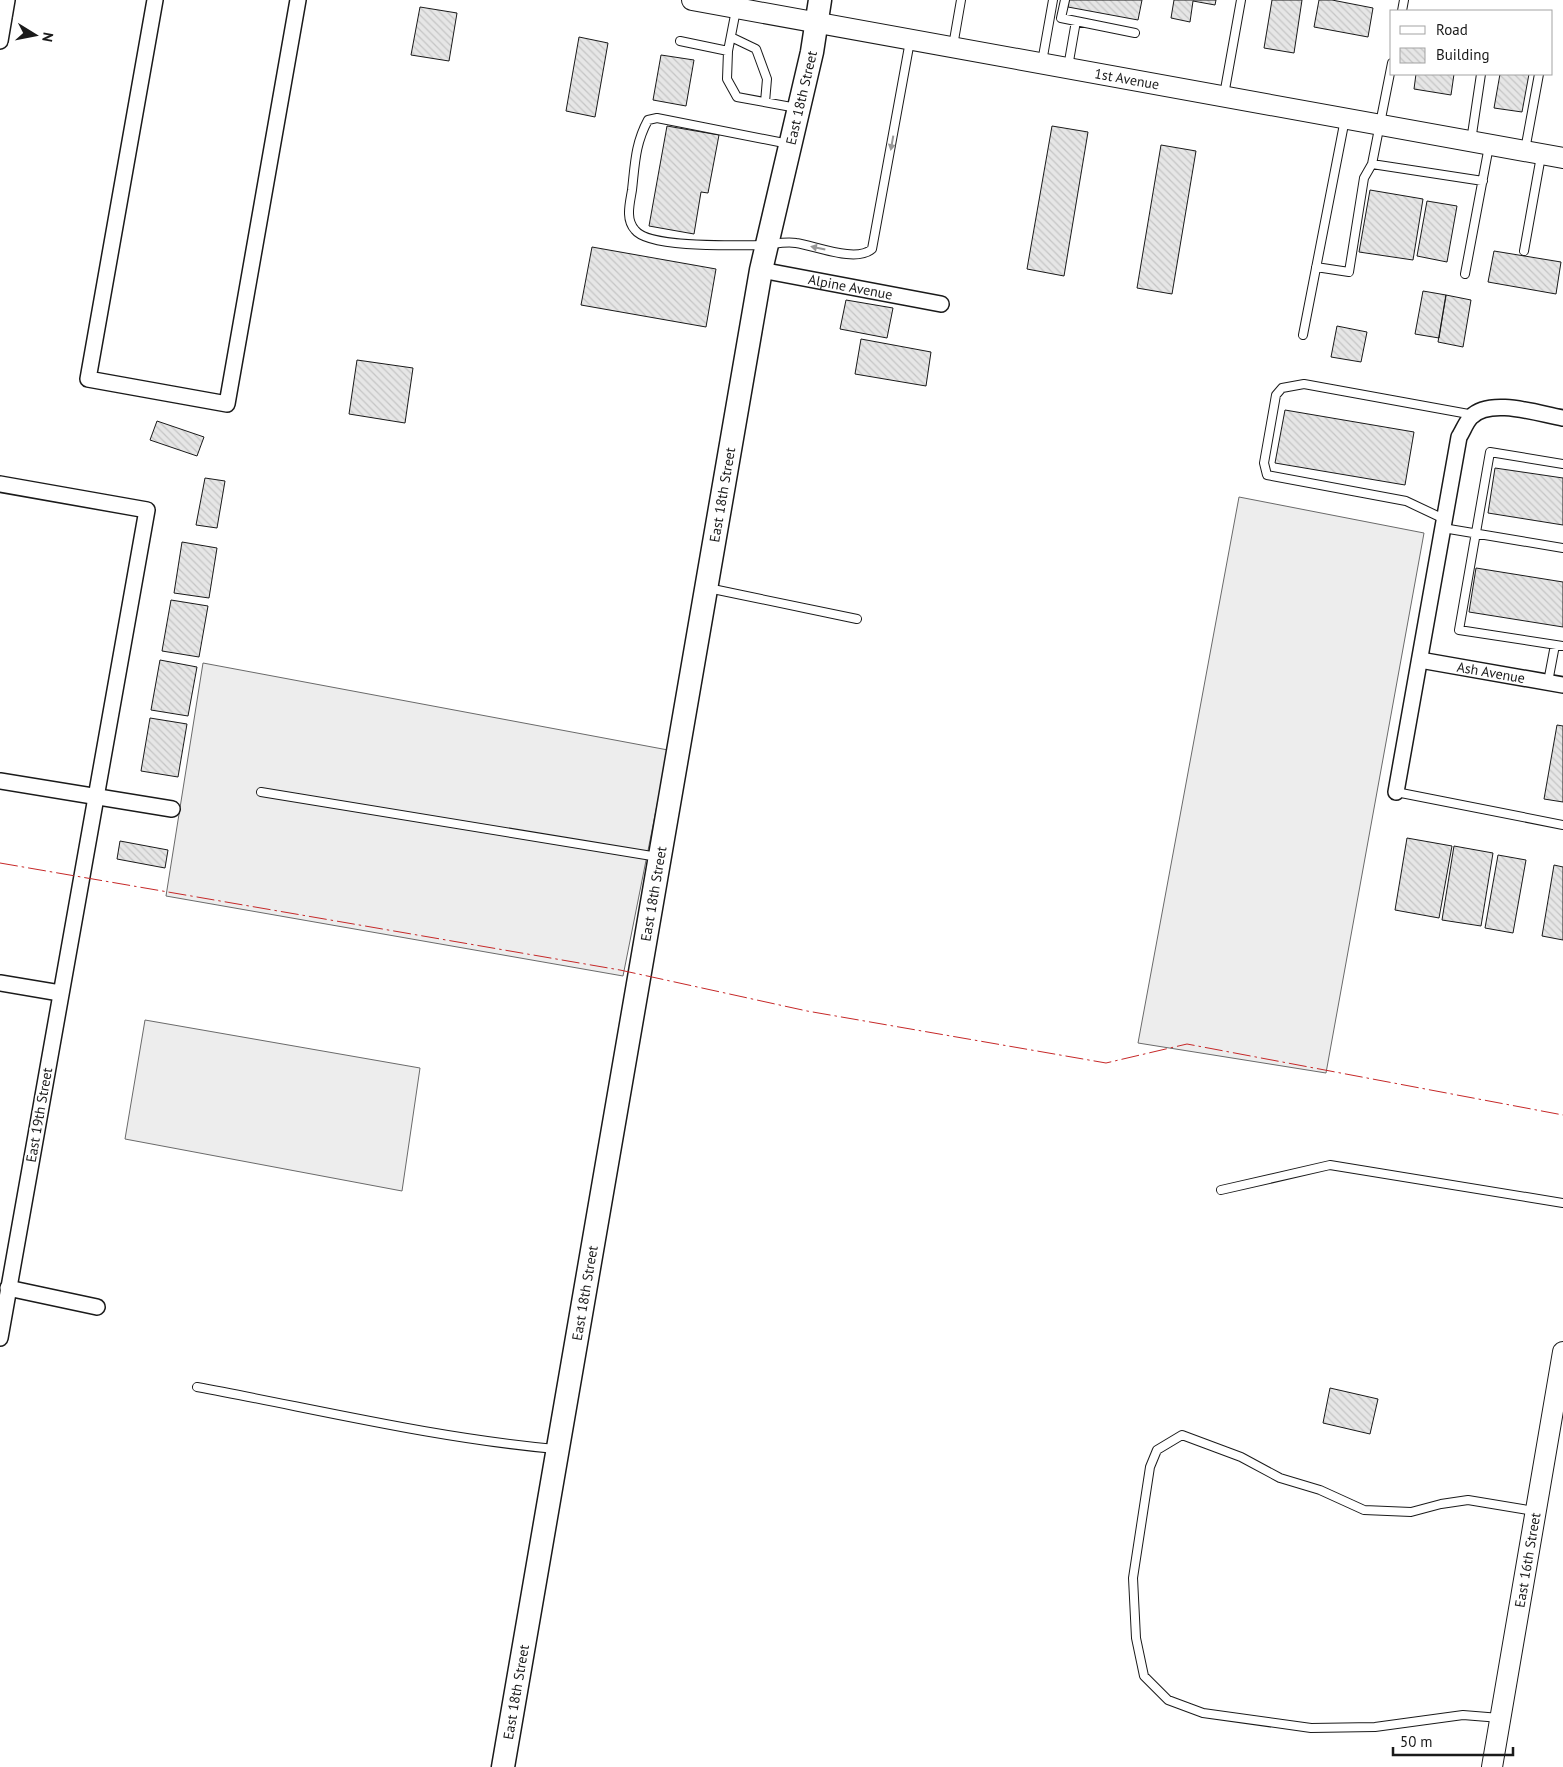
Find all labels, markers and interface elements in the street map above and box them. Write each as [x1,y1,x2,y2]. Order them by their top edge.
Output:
north arrow [10,10,60,60]
legend [1390,10,1553,75]
text: Road [1436,20,1468,39]
text: N [38,31,57,43]
text: Building [1436,45,1490,64]
street label: East 18th Street [782,49,821,147]
street label: 1st Avenue [1093,64,1161,94]
one-way arrow [887,135,895,151]
one-way arrow [811,244,826,252]
street label: Alpine Avenue [807,270,894,304]
street label: East 18th Street [705,446,739,544]
street label: Ash Avenue [1455,658,1526,687]
street label: East 18th Street [636,845,671,943]
street label: East 19th Street [22,1066,56,1164]
street label: East 18th Street [568,1244,602,1342]
street label: East 16th Street [1510,1511,1544,1609]
street label: East 18th Street [499,1643,533,1741]
scale bar [1393,1724,1513,1756]
text: 50 m [1400,1732,1433,1751]

